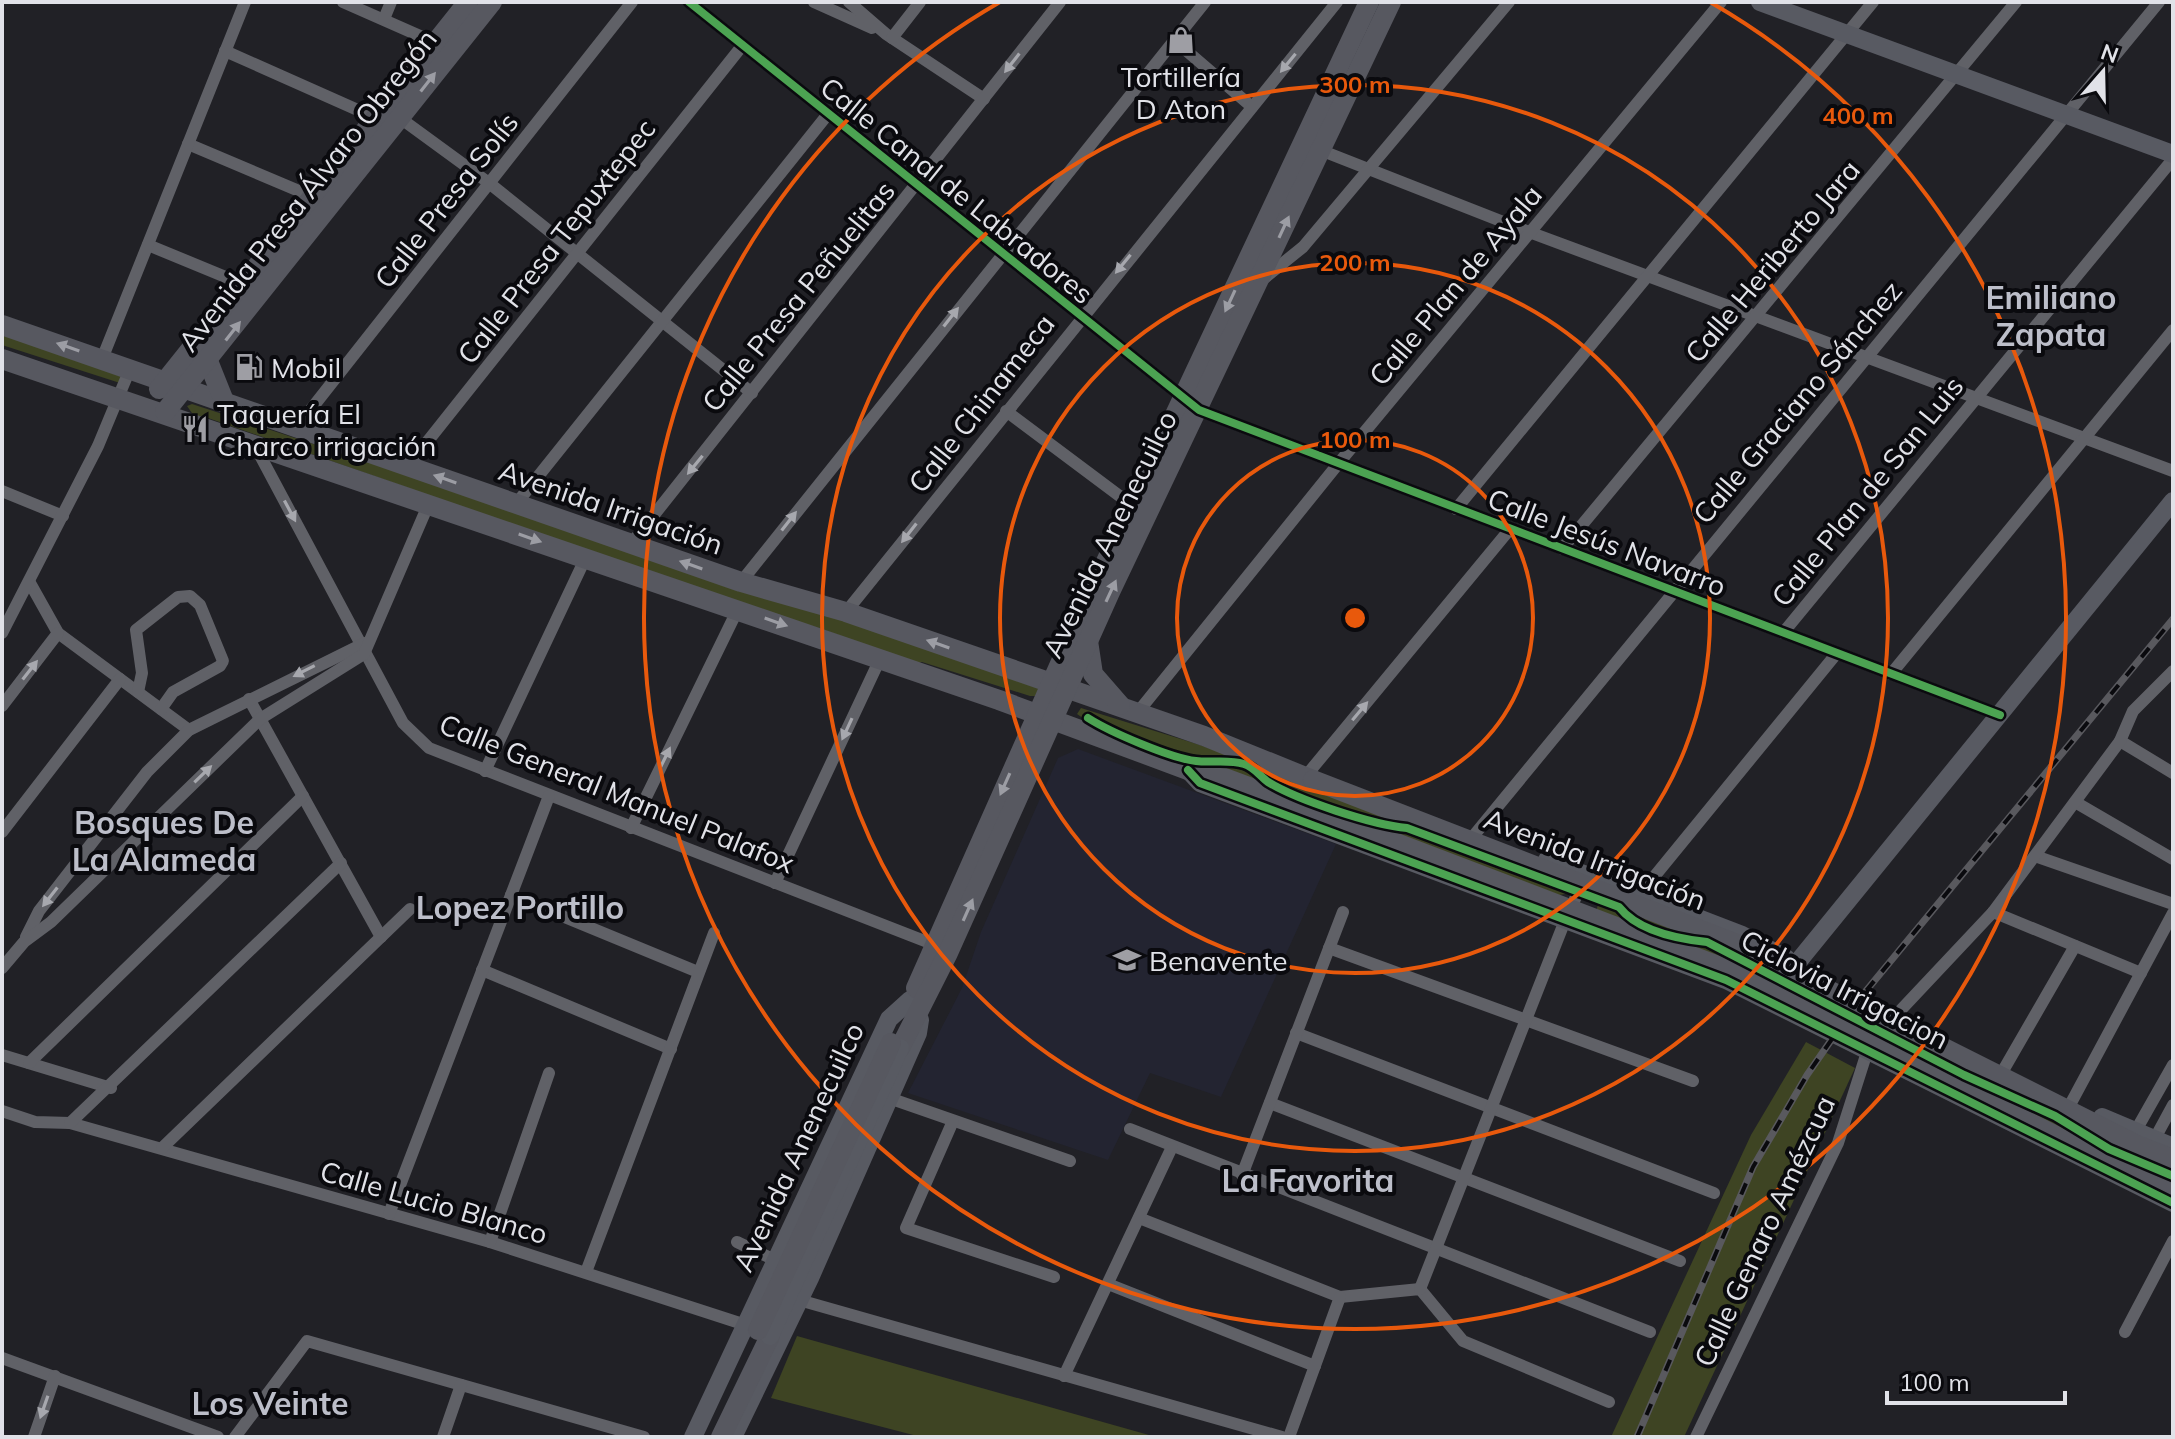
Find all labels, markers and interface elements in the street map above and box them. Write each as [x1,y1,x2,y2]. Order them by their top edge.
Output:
street label: Avenida Presa Álvaro Obregón [170,22,444,358]
shop icon: Tortillería D Aton [1166,25,1196,55]
north arrow [2063,32,2143,112]
text: N [2097,37,2122,69]
one-way arrow [1279,52,1296,73]
one-way arrow [1005,53,1021,74]
place label: Tortillería D Aton [1121,59,1241,126]
street label: Calle Canal de Labradores [814,69,1100,311]
text: 300 m [1319,69,1391,99]
one-way arrow [419,72,436,92]
text: 400 m [1822,100,1894,130]
street label: Calle Presa Solís [367,105,525,295]
street label: Calle Presa Tepuxtepec [449,112,663,370]
street label: Calle Heriberto Jara [1677,153,1867,369]
street label: Calle Presa Peñuelitas [694,173,902,419]
street label: Calle Plan de Ayala [1361,178,1549,392]
one-way arrow [1278,215,1291,239]
text: 200 m [1319,247,1391,277]
one-way arrow [1116,254,1132,274]
street label: Calle Graciano Sánchez [1685,273,1909,531]
district label: Emiliano Zapata [1986,277,2116,354]
one-way arrow [1223,290,1237,313]
street label: Calle Chinameca [900,307,1062,499]
one-way arrow [942,307,959,327]
one-way arrow [224,321,240,341]
one-way arrow [55,341,79,353]
place label: Mobil [271,350,341,385]
fuel station icon: Mobil [234,352,264,382]
street label: Calle Plan de San Luis [1763,369,1971,613]
place label: Taquería El Charco irrigación [217,396,436,463]
street label: Avenida Anenecuilco [1034,405,1184,663]
restaurant icon: Taquería El Charco irrigación [180,414,210,444]
text: 100 m [1319,424,1391,454]
street label: Avenida Irrigación [494,452,728,562]
one-way arrow [687,455,703,475]
one-way arrow [433,473,457,485]
street label: Calle Jesús Navarro [1483,480,1731,604]
one-way arrow [283,500,296,523]
one-way arrow [780,511,797,531]
one-way arrow [901,523,918,543]
one-way arrow [518,532,542,545]
one-way arrow [679,558,703,570]
one-way arrow [1104,580,1118,603]
centre of rings [1341,604,1369,632]
one-way arrow [764,617,788,629]
one-way arrow [926,637,950,649]
one-way arrow [22,660,38,680]
one-way arrow [293,665,316,678]
one-way arrow [1351,701,1368,721]
street label: Calle General Manuel Palafox [434,706,800,880]
one-way arrow [840,718,854,741]
one-way arrow [658,746,672,769]
one-way arrow [193,765,212,784]
one-way arrow [998,772,1011,796]
street label: Avenida Irrigación [1479,801,1711,917]
district label: Bosques De La Alameda [72,802,256,879]
one-way arrow [42,887,58,907]
district label: Lopez Portillo [416,887,624,927]
one-way arrow [961,898,975,921]
street label: Ciclovia Irrigacion [1735,922,1955,1056]
place label: Benavente [1149,943,1288,978]
school or university icon: Benavente [1112,945,1142,975]
street label: Avenida Anenecuilco [725,1017,871,1277]
street label: Calle Genaro Amézcua [1686,1090,1842,1372]
street label: Calle Lucio Blanco [316,1153,552,1251]
district label: La Favorita [1222,1160,1394,1200]
scale bar [1887,1355,2065,1405]
text: 100 m [1899,1367,1970,1397]
district label: Los Veinte [191,1383,349,1423]
one-way arrow [38,1395,50,1419]

